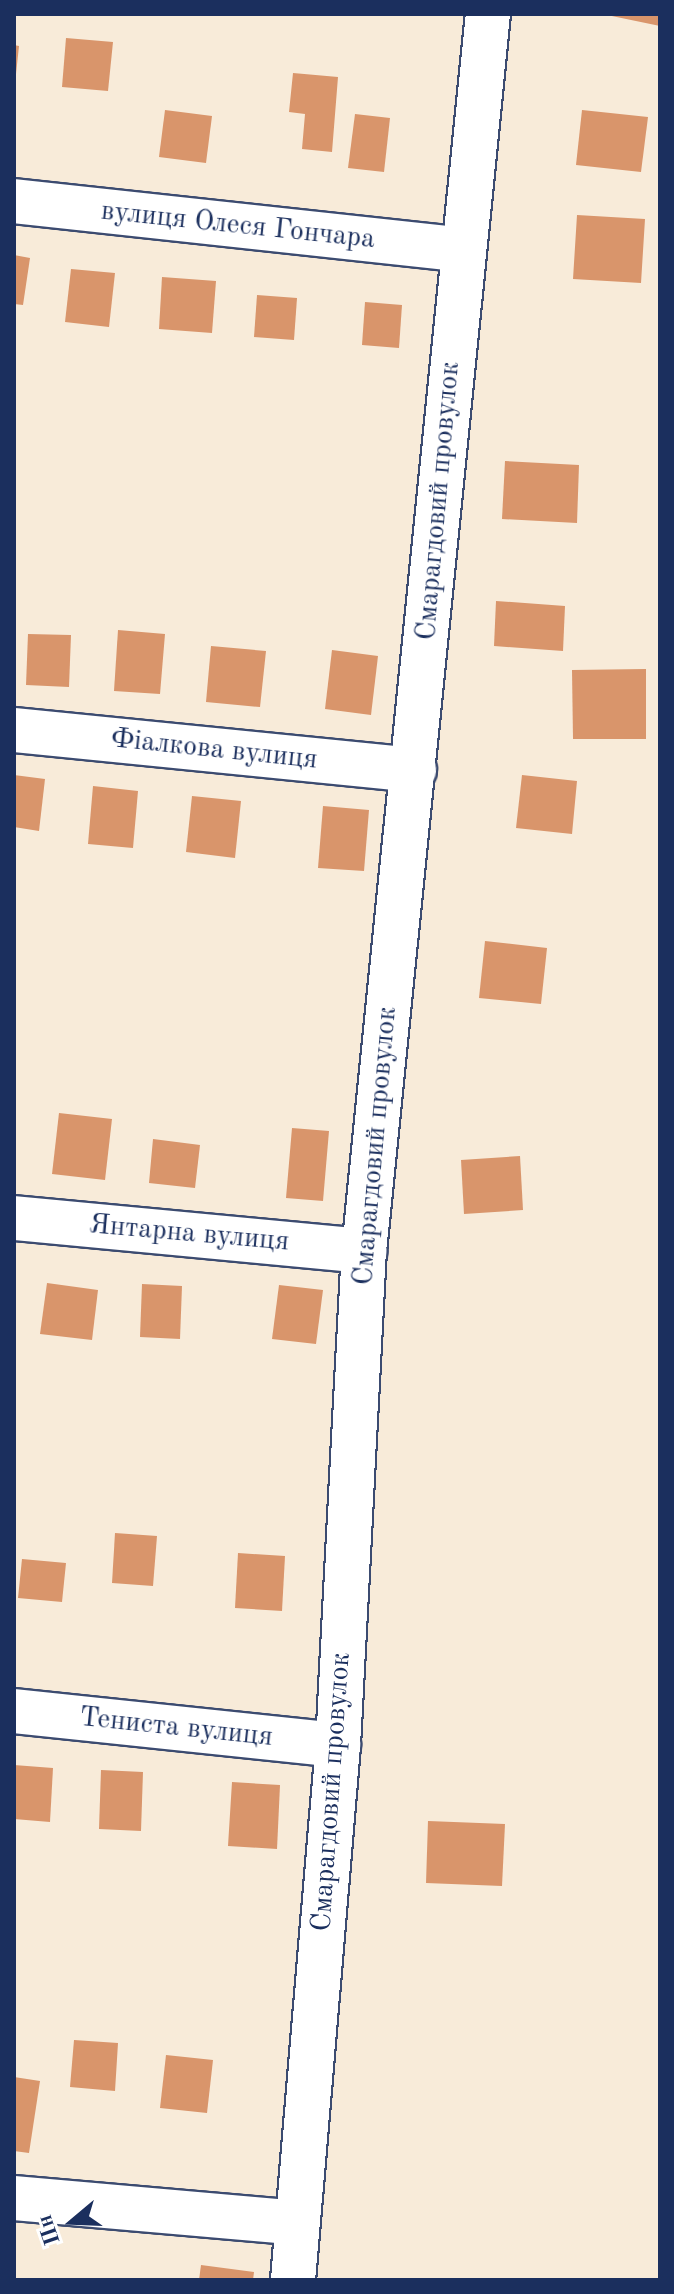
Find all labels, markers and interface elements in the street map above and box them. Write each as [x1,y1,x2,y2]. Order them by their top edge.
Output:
street label: вулиця Олеся Гончара [99,195,377,257]
street label: Смарагдовий провулок [410,360,468,642]
street label: Фіалкова вулиця [109,722,319,778]
street label: Смарагдовий провулок [347,1005,405,1287]
street label: Янтарна вулиця [88,1209,290,1259]
street label: Смарагдовий провулок [305,1651,359,1933]
street label: Тениста вулиця [78,1701,274,1755]
north arrow [32,2182,112,2262]
text: Пн [34,2212,65,2248]

